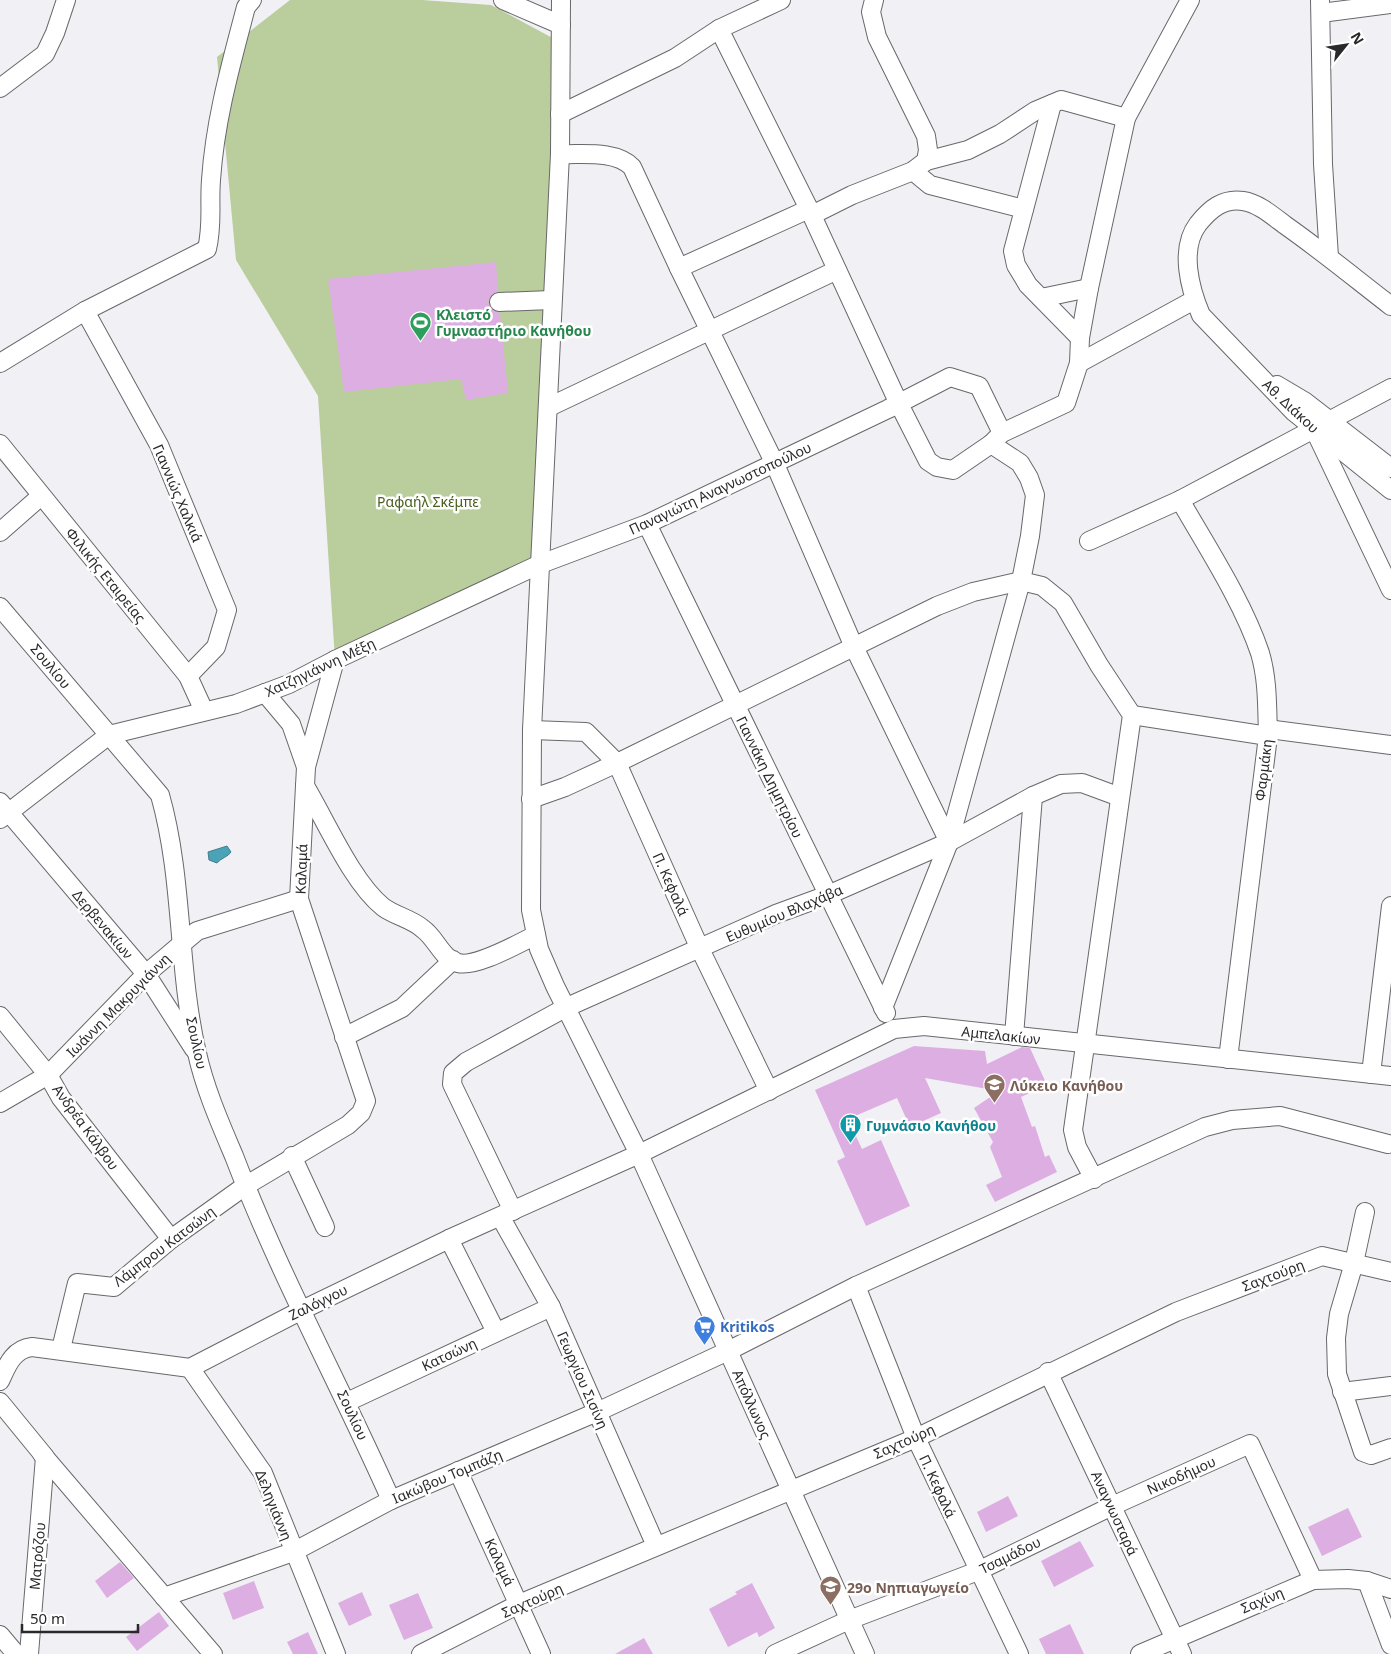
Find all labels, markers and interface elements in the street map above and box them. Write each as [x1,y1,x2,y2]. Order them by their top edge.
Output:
north arrow [1321,20,1371,70]
text: N [1347,29,1369,48]
place label: Κλειστό Γυμναστήριο Κανήθου [436,305,592,340]
sports icon: Κλειστό Γυμναστήριο Κανήθου [408,310,432,341]
street label: Αθ. Διάκου [1259,375,1323,437]
street label: Παναγιώτη Αναγνωστοπούλου [626,437,814,539]
street label: Γιαννιώς Χαλκιά [149,441,207,545]
park label: Ραφαήλ Σκέμπε [377,492,479,511]
street label: Φιλικής Εταιρείας [62,523,150,627]
street label: Χατζηγιάννη Μέξη [262,633,378,701]
street label: Σουλίου [27,640,75,692]
street label: Γιαννάκη Δημητρίου [732,713,808,841]
street label: Φαρμάκη [1250,738,1276,802]
street label: Καλαμά [291,843,311,895]
street label: Π. Κεφαλά [649,849,694,919]
street label: Ευθυμίου Βλαχάβα [723,880,846,946]
street label: Δερβενακίων [68,885,138,963]
street label: Ιωάννη Μακρυγιάννη [62,949,174,1061]
street label: Σουλίου [182,1015,212,1071]
street label: Αμπελακίων [961,1021,1041,1049]
school or university icon: Λύκειο Κανήθου [982,1073,1006,1104]
place label: Λύκειο Κανήθου [1010,1076,1123,1095]
street label: Ανδρέα Κάλβου [48,1080,124,1174]
building icon: Γυμνάσιο Κανήθου [838,1113,862,1144]
place label: Γυμνάσιο Κανήθου [866,1116,996,1135]
street label: Λάμπρου Κατσώνη [109,1201,219,1291]
street label: Σαχτούρη [1239,1254,1307,1296]
street label: Ζαλόγγου [285,1280,351,1324]
supermarket icon: Kritikos [692,1314,716,1345]
place label: Kritikos [720,1317,774,1336]
street label: Γεωργίου Σισίνη [553,1328,613,1432]
street label: Κατσώνη [418,1333,480,1375]
street label: Απόλλωνος [728,1366,776,1442]
street label: Σουλίου [333,1387,373,1443]
street label: Σαχτούρη [870,1419,938,1463]
street label: Ιακώβου Τομπάζη [389,1444,505,1508]
street label: Π. Κεφαλά [915,1451,961,1521]
street label: Νικοδήμου [1144,1451,1218,1499]
street label: Δεληγιάννη [251,1467,297,1543]
street label: Αναγνωσταρά [1087,1468,1143,1559]
street label: Ματρόζου [25,1521,49,1591]
street label: Τσαμάδου [976,1532,1044,1578]
street label: Καλαμά [481,1535,519,1589]
school or university icon: 29ο Νηπιαγωγείο [819,1575,843,1606]
street label: Σαχτούρη [498,1578,566,1622]
place label: 29ο Νηπιαγωγείο [847,1578,969,1597]
street label: Σαχίνη [1238,1582,1286,1618]
scale bar [22,1602,139,1634]
text: 50 m [30,1608,65,1628]

